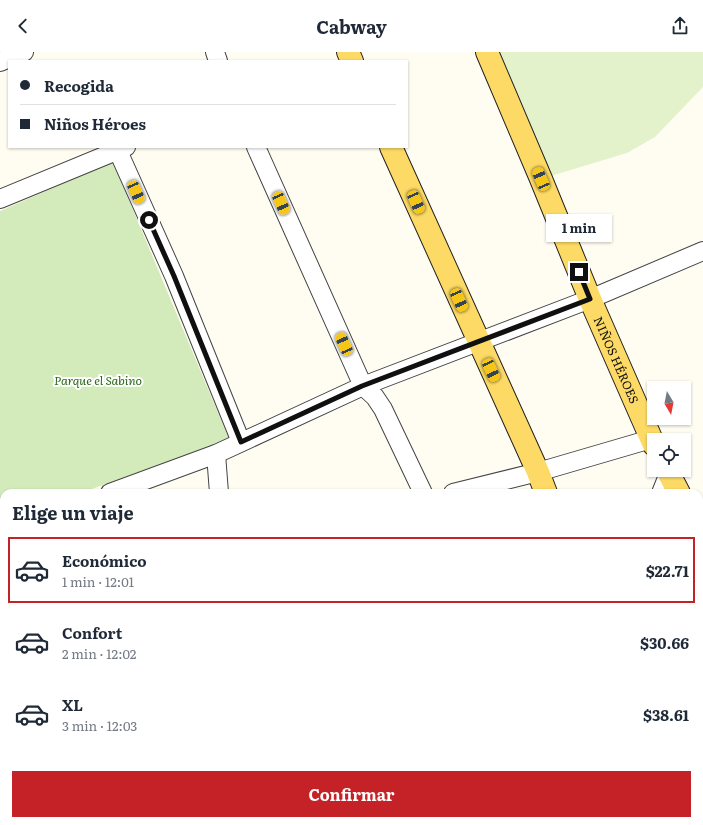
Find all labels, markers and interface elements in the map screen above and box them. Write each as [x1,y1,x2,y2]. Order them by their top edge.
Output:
text: Cabway [316,13,387,40]
icon: back [12,15,34,37]
icon: share [669,15,691,37]
text: Recogida [44,74,114,97]
text: Niños Héroes [44,112,146,135]
car [531,166,551,192]
car [126,179,146,205]
car [406,189,426,215]
car [271,190,291,216]
route start [140,211,158,229]
callout: 1 min [546,214,612,242]
text: 1 min [562,218,596,237]
route end [570,263,588,281]
car [449,287,469,313]
street label: NIÑOS HÉROES [590,313,644,406]
car [334,331,354,357]
car [480,357,502,383]
park label: Parque el Sabino [54,371,142,389]
north arrow [647,381,691,425]
map controls [647,381,691,477]
button: locate [647,433,691,477]
text: Elige un viaje [12,499,134,526]
text: Económico [62,549,147,572]
icon: car [14,552,50,588]
text: $22.71 [646,559,689,582]
text: 1 min · 12:01 [62,572,134,591]
text: Confort [62,621,122,644]
icon: car [14,624,50,660]
text: $30.66 [640,631,689,654]
text: 2 min · 12:02 [62,644,136,663]
text: XL [62,693,83,716]
icon: car [14,696,50,732]
text: $38.61 [643,703,689,726]
text: 3 min · 12:03 [62,716,137,735]
button: Confirmar [12,771,691,817]

